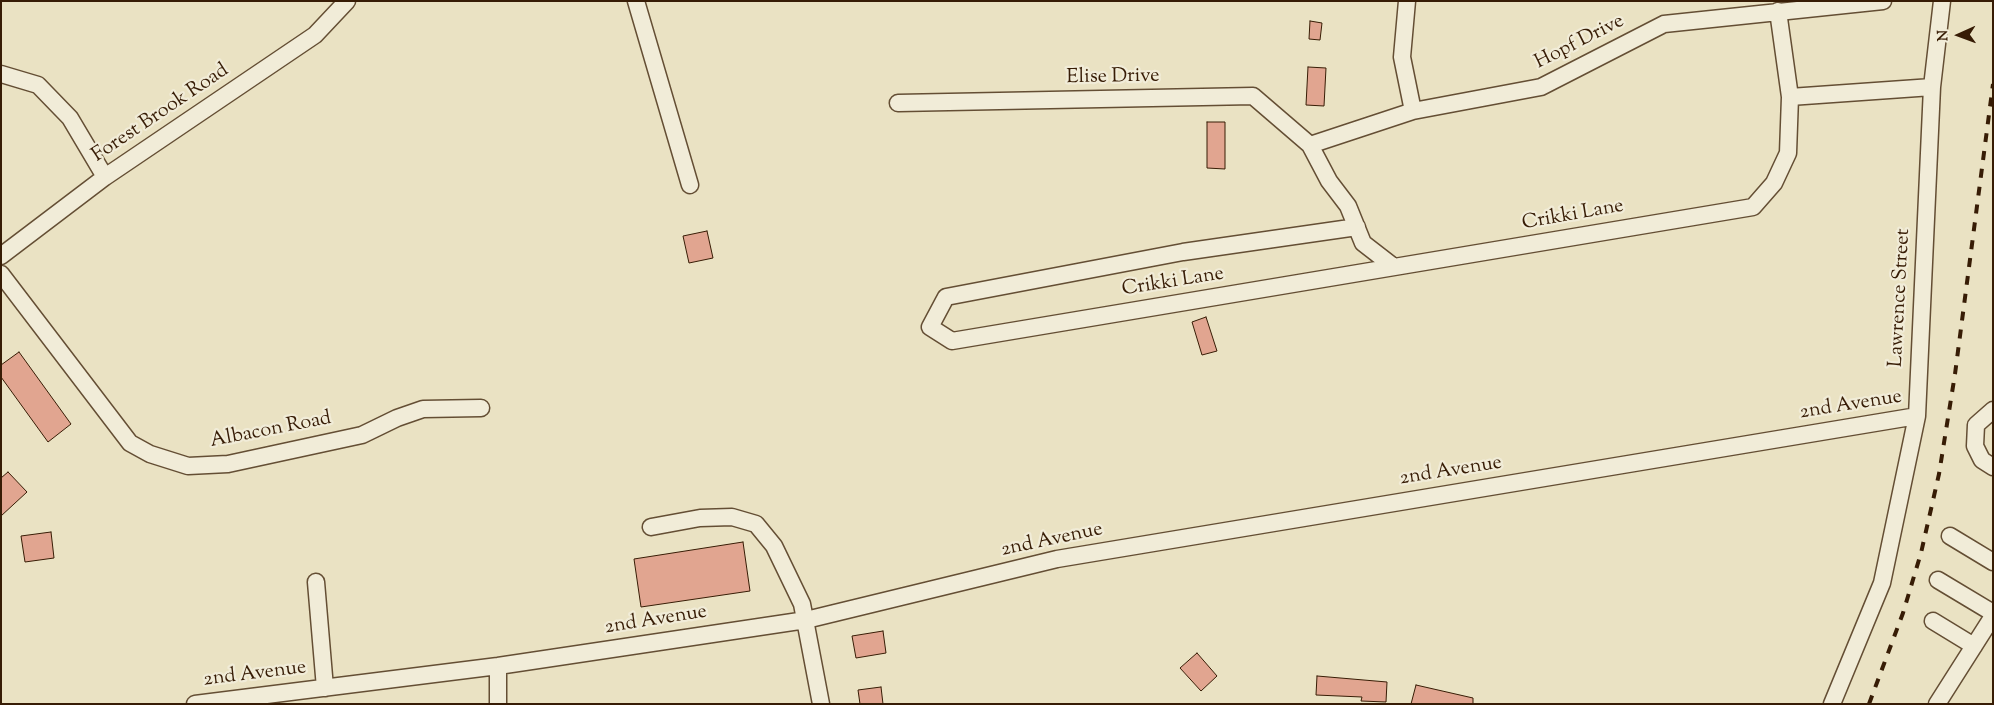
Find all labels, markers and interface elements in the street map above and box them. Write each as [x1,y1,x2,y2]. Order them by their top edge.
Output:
street label: Hopf Drive [1531,10,1629,76]
north arrow [1934,10,1984,60]
text: N [1934,30,1954,41]
street label: Forest Brook Road [88,59,234,169]
street label: Elise Drive [1066,65,1160,91]
street label: Crikki Lane [1520,195,1626,237]
street label: Lawrence Street [1885,228,1917,368]
street label: Crikki Lane [1120,263,1226,303]
street label: 2nd Avenue [1798,386,1904,426]
street label: Albacon Road [208,407,334,455]
street label: 2nd Avenue [1398,452,1504,492]
street label: 2nd Avenue [999,519,1105,563]
street label: 2nd Avenue [603,601,709,641]
street label: 2nd Avenue [202,657,308,693]

